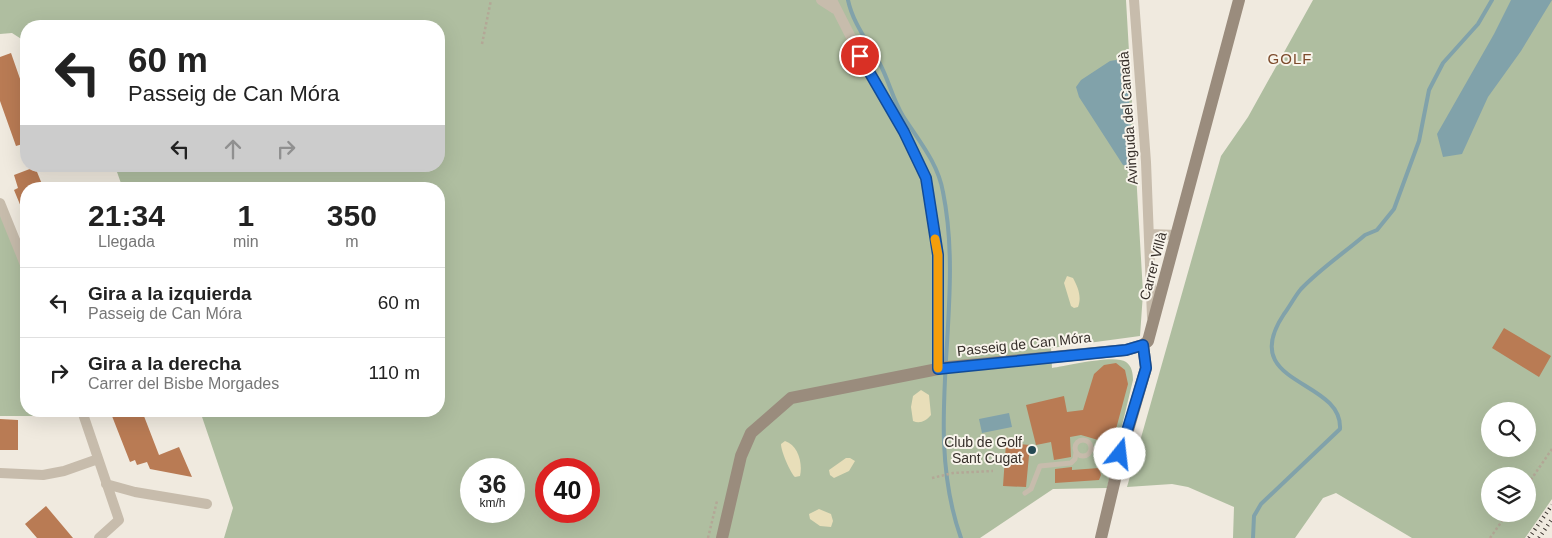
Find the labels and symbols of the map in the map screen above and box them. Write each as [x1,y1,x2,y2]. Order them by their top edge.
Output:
pin [839,35,881,77]
district label: GOLF [1268,50,1312,67]
street label: Avinguda del Canadà [1115,51,1141,185]
street label: Carrer Villà [1136,230,1170,302]
street label: Passeig de Can Móra [956,329,1092,359]
position arrow [1093,427,1145,479]
place label: Club de Golf Sant Cugat [944,434,1022,466]
marker: Club de Golf Sant Cugat [1026,444,1038,456]
speed limit sign: 40 [535,458,600,523]

